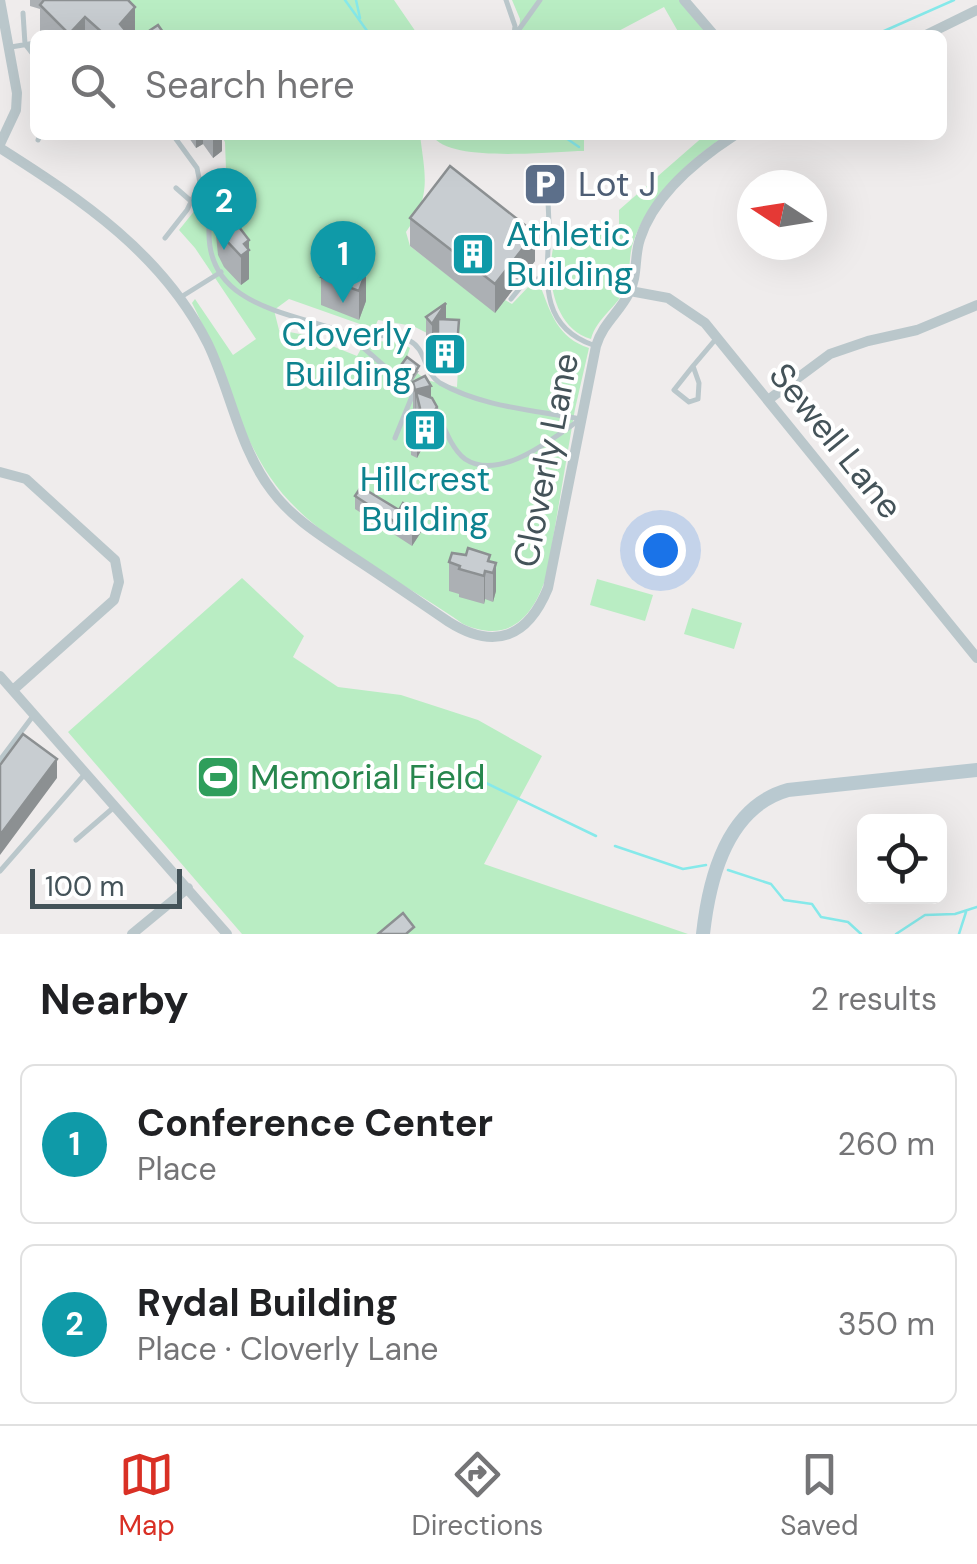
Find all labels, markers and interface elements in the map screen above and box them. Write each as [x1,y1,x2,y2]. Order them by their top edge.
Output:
search box [30,30,947,140]
icon: search [65,58,120,113]
text: Search here [145,60,355,110]
parking icon: Lot J [522,161,568,207]
place label: Lot J [578,161,656,207]
pin: 2 [192,168,256,250]
north arrow [737,170,827,260]
place label: Athletic Building [506,211,633,297]
pin: 1 [310,220,376,303]
building icon: Athletic Building [450,231,496,277]
place label: Cloverly Building [282,311,412,397]
building icon: Cloverly Building [422,331,468,377]
street label: Cloverly Lane [503,349,589,571]
street label: Sewell Lane [759,354,913,528]
building icon: Hillcrest Building [402,407,448,453]
place label: Hillcrest Building [360,456,490,542]
your location [635,525,686,576]
sports icon: Memorial Field [195,754,241,800]
place label: Memorial Field [250,754,486,800]
map controls [857,814,947,904]
button: locate [857,814,947,904]
scale bar [30,864,182,908]
text: 100 m [45,868,124,905]
text: Nearby [40,972,189,1027]
text: 2 results [811,978,937,1020]
text: Conference Center [137,1098,493,1148]
text: 1 [69,1123,80,1165]
text: 260 m [838,1123,935,1165]
text: Place [137,1148,217,1190]
text: Rydal Building [137,1278,398,1328]
text: 2 [65,1303,84,1345]
text: 350 m [838,1303,935,1345]
text: Place · Cloverly Lane [137,1328,439,1370]
tab: Map [118,1447,175,1544]
tab: Directions [412,1447,543,1544]
tab: Saved [780,1447,859,1544]

